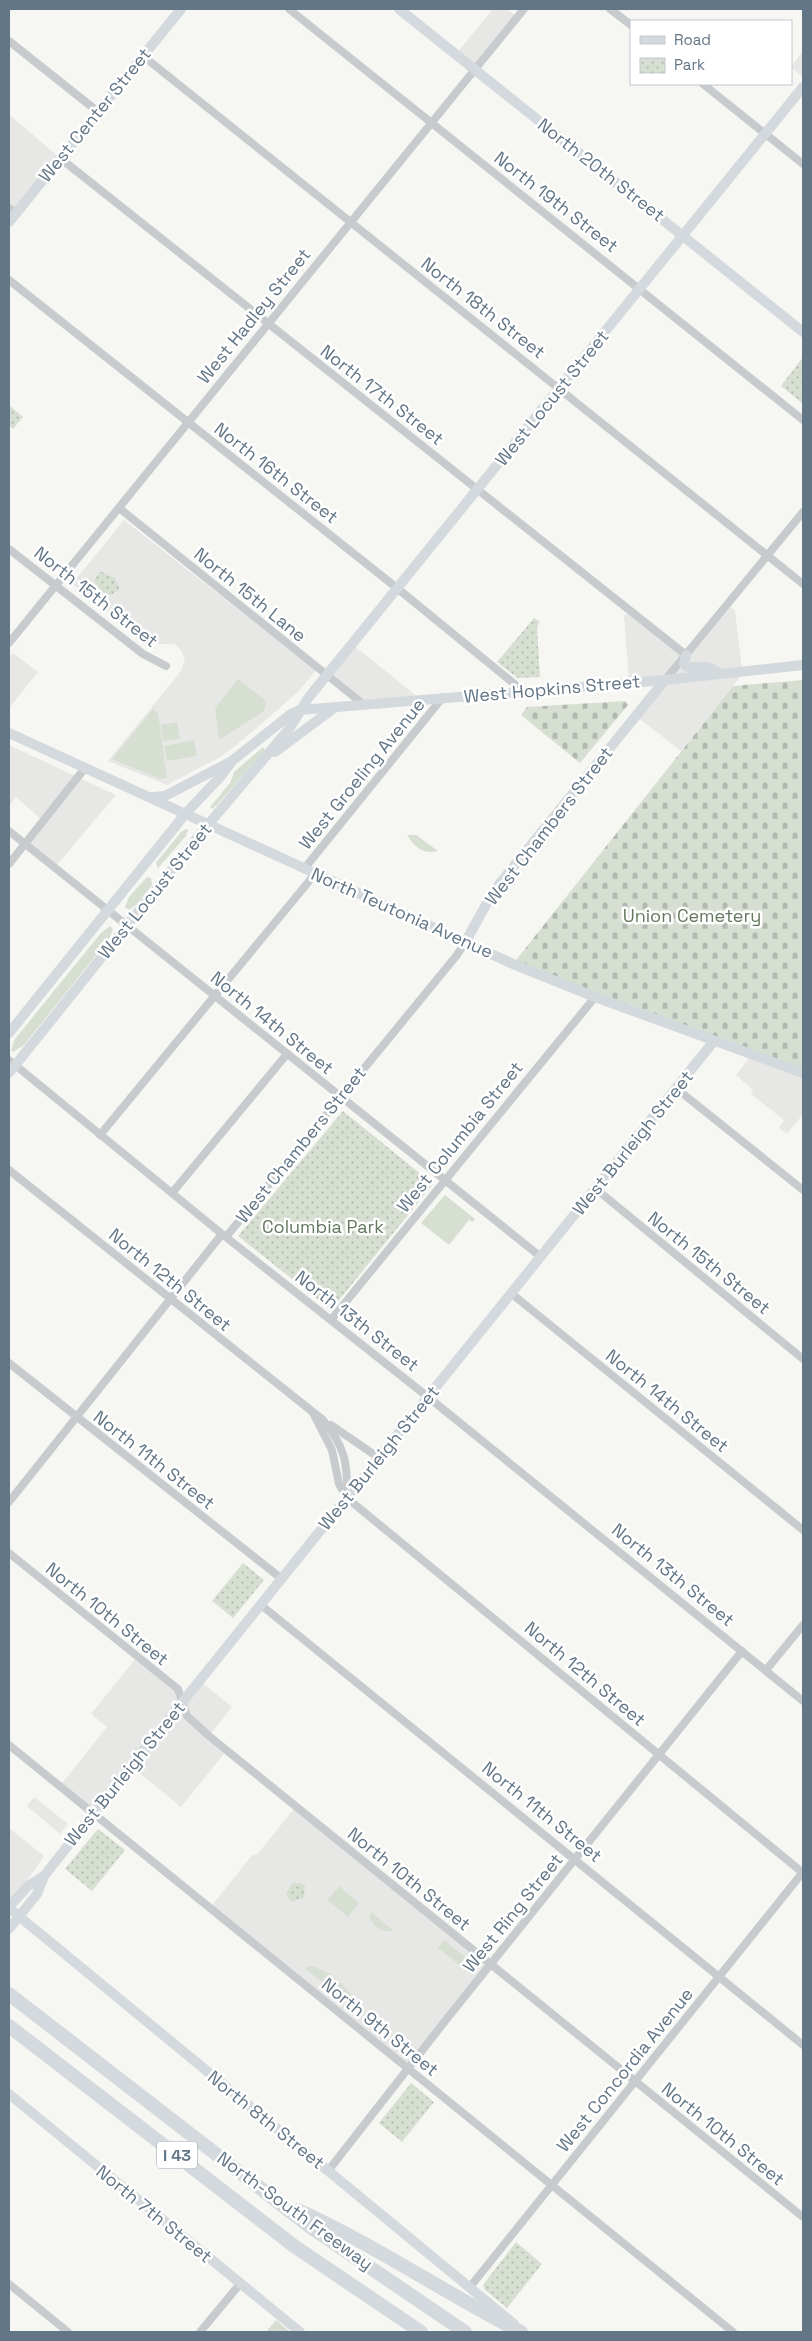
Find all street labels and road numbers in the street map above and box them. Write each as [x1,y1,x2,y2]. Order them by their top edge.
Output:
street label: West Center Street [33,43,156,187]
street label: North 20th Street [533,113,670,226]
street label: North 19th Street [490,146,623,257]
street label: West Hadley Street [192,243,315,388]
street label: North 18th Street [417,252,550,363]
street label: West Locust Street [490,325,613,470]
street label: North 17th Street [316,339,449,450]
street label: North 16th Street [210,417,343,528]
street label: North 15th Street [30,541,163,652]
street label: North 15th Lane [189,542,311,647]
street label: West Hopkins Street [463,669,641,708]
street label: West Groeling Avenue [294,693,430,854]
street label: West Chambers Street [480,742,618,909]
street label: West Locust Street [93,818,216,963]
street label: North Teutonia Avenue [308,862,497,963]
street label: North 14th Street [206,966,338,1079]
street label: West Columbia Street [392,1056,528,1217]
street label: West Chambers Street [230,1062,371,1228]
street label: West Burleigh Street [567,1066,698,1220]
street label: North 15th Street [643,1206,775,1319]
street label: North 12th Street [104,1223,236,1336]
street label: North 13th Street [291,1265,424,1376]
street label: North 14th Street [601,1344,733,1457]
street label: West Burleigh Street [313,1381,444,1535]
street label: North 11th Street [89,1405,220,1514]
street label: North 13th Street [607,1518,739,1631]
street label: North 10th Street [41,1557,174,1670]
street label: North 12th Street [520,1616,651,1731]
street label: West Burleigh Street [59,1697,190,1851]
street label: North 11th Street [478,1756,607,1867]
street label: North 10th Street [343,1822,476,1935]
street label: West Ring Street [458,1849,568,1977]
street label: North 9th Street [317,1972,443,2081]
street label: West Concordia Avenue [551,1983,698,2156]
street label: North 8th Street [203,2065,329,2174]
street label: North 10th Street [657,2077,790,2190]
road number: I 43 [157,2142,197,2168]
street label: North-South Freeway [213,2146,378,2275]
street label: North 7th Street [92,2160,217,2268]

